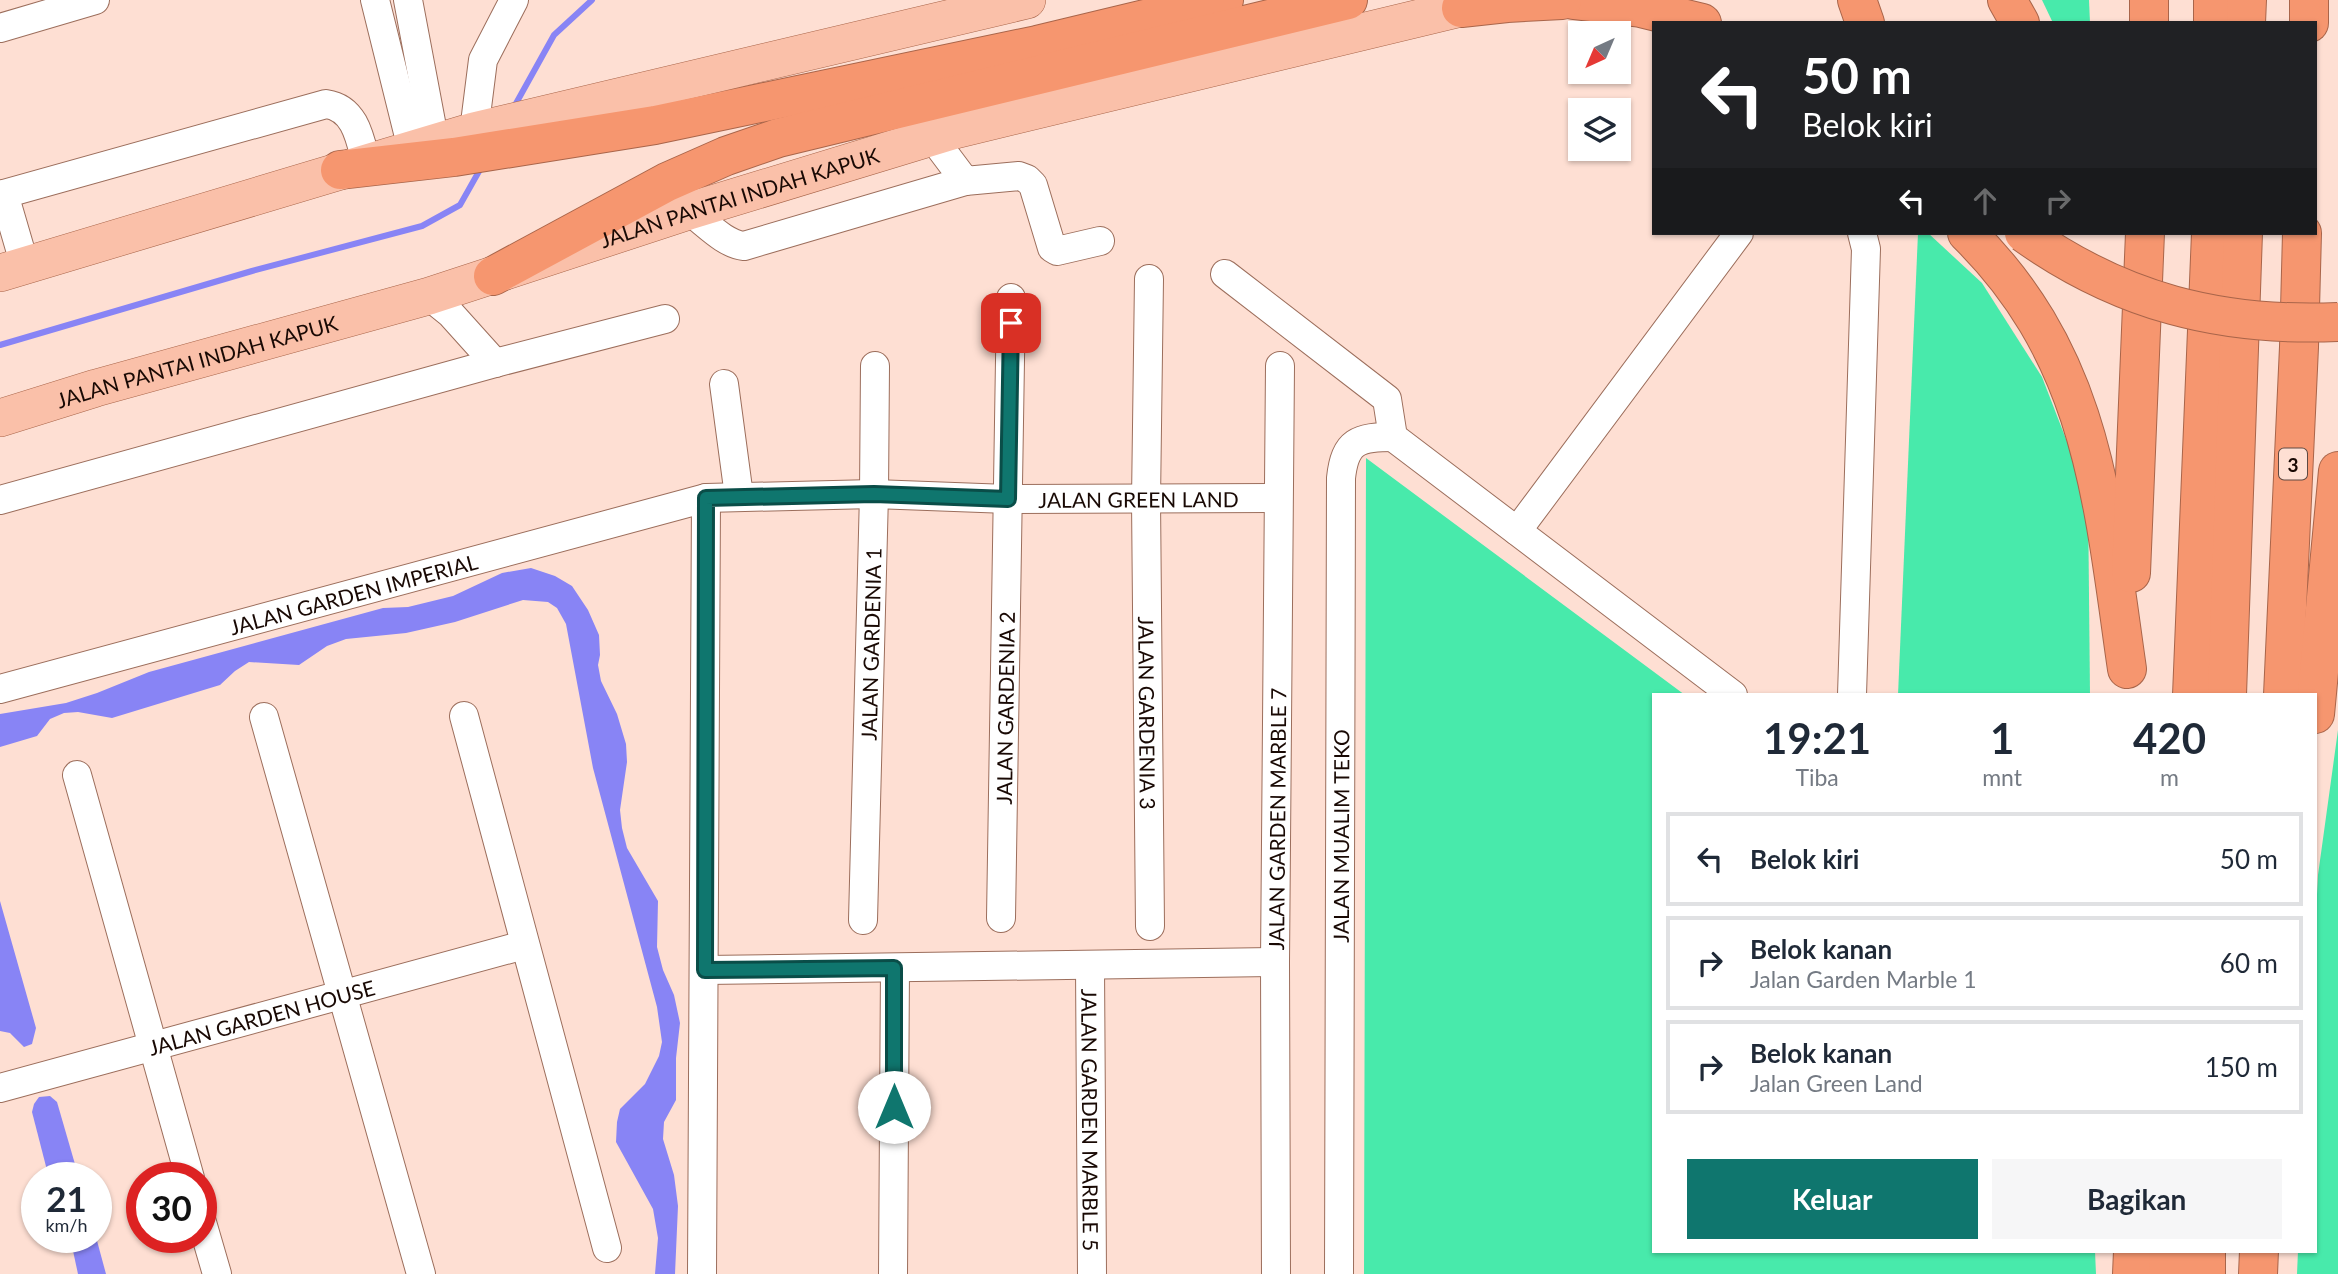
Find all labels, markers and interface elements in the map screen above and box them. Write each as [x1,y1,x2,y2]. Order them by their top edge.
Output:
north arrow [1568,21,1631,84]
map controls [1568,21,1631,161]
text: 50 m [1802,46,1912,104]
icon: left [1687,49,1778,140]
button: layers [1568,98,1631,161]
text: Belok kiri [1802,105,1933,144]
street label: JALAN PANTAI INDAH KAPUK [597,141,882,252]
icon: left [1893,182,1931,220]
icon: ahead [1966,182,2004,220]
icon: right [2039,182,2077,220]
pin [981,293,1041,353]
icon: arrive [992,304,1030,342]
street label: JALAN PANTAI INDAH KAPUK [53,309,340,412]
road number: 3 [2279,449,2307,480]
street label: JALAN GREEN LAND [1038,486,1239,511]
street label: JALAN GARDENIA 1 [855,547,885,741]
street label: JALAN GARDEN IMPERIAL [227,548,480,639]
street label: JALAN GARDENIA 2 [990,611,1018,805]
street label: JALAN GARDENIA 3 [1135,616,1161,810]
street label: JALAN GARDEN MARBLE 7 [1263,688,1290,950]
text: 19:21 [1763,713,1871,763]
text: 1 [1990,713,2014,763]
text: 420 [2133,713,2206,763]
street label: JALAN MUALIM TEKO [1327,729,1353,943]
text: Tiba [1795,763,1839,791]
text: mnt [1982,763,2022,791]
text: m [2160,763,2179,791]
icon: left [1691,840,1729,878]
text: Belok kiri [1750,843,1859,875]
text: 50 m [2220,843,2278,875]
text: Belok kanan [1750,933,1892,965]
icon: right [1691,944,1729,982]
text: 60 m [2220,947,2278,979]
text: Jalan Garden Marble 1 [1750,965,1977,993]
street label: JALAN GARDEN HOUSE [146,974,377,1059]
street label: JALAN GARDEN MARBLE 5 [1078,989,1104,1251]
text: Belok kanan [1750,1037,1892,1069]
icon: right [1691,1048,1729,1086]
text: 150 m [2205,1051,2278,1083]
text: Jalan Green Land [1750,1069,1923,1097]
position arrow [857,1070,931,1144]
button: Keluar [1687,1159,1978,1239]
button: Bagikan [1992,1159,2282,1239]
speed limit sign: 30 [126,1162,217,1253]
text: 21 [46,1177,87,1219]
text: km/h [45,1214,88,1236]

